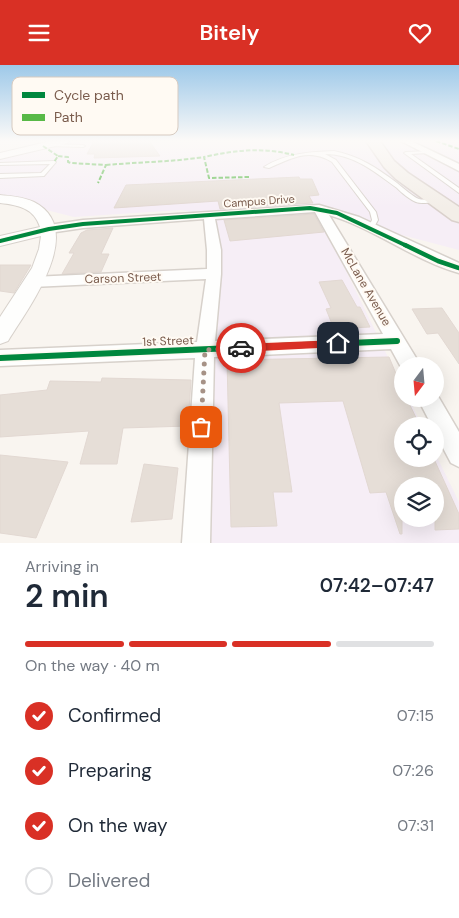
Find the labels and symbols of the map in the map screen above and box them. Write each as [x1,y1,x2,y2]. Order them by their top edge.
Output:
legend [12,77,178,135]
text: Cycle path [54,86,124,104]
text: Path [54,108,83,126]
street label: Campus Drive [223,192,295,210]
street label: McLane Avenue [337,245,395,329]
street label: Carson Street [84,269,162,287]
pin [317,322,359,364]
courier [216,323,266,373]
street label: 1st Street [142,332,194,350]
north arrow [394,357,444,407]
pin [180,406,222,448]

